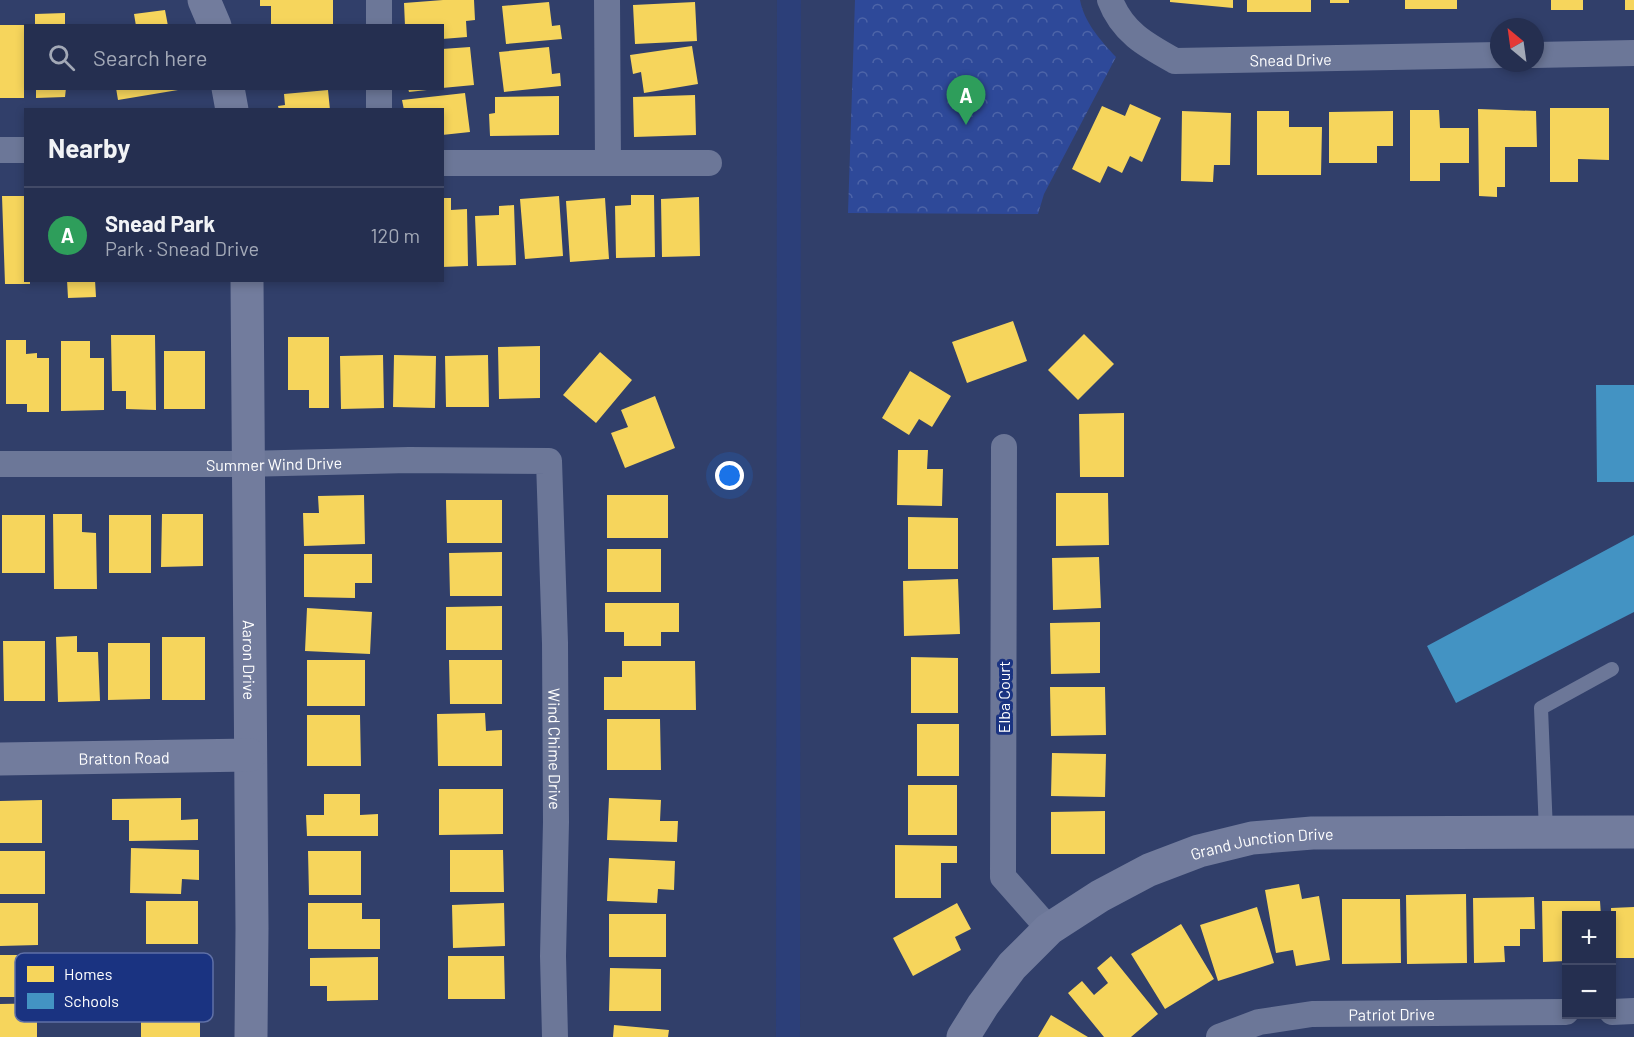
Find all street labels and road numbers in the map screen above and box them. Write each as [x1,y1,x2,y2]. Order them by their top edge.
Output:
street label: Snead Drive [1249,49,1332,69]
street label: Summer Wind Drive [206,452,342,474]
street label: Aaron Drive [240,620,260,700]
street label: Elba Court [994,661,1013,733]
street label: Wind Chime Drive [546,688,565,810]
street label: Bratton Road [78,747,170,767]
street label: Grand Junction Drive [1187,823,1333,863]
street label: Patriot Drive [1348,1004,1435,1023]

